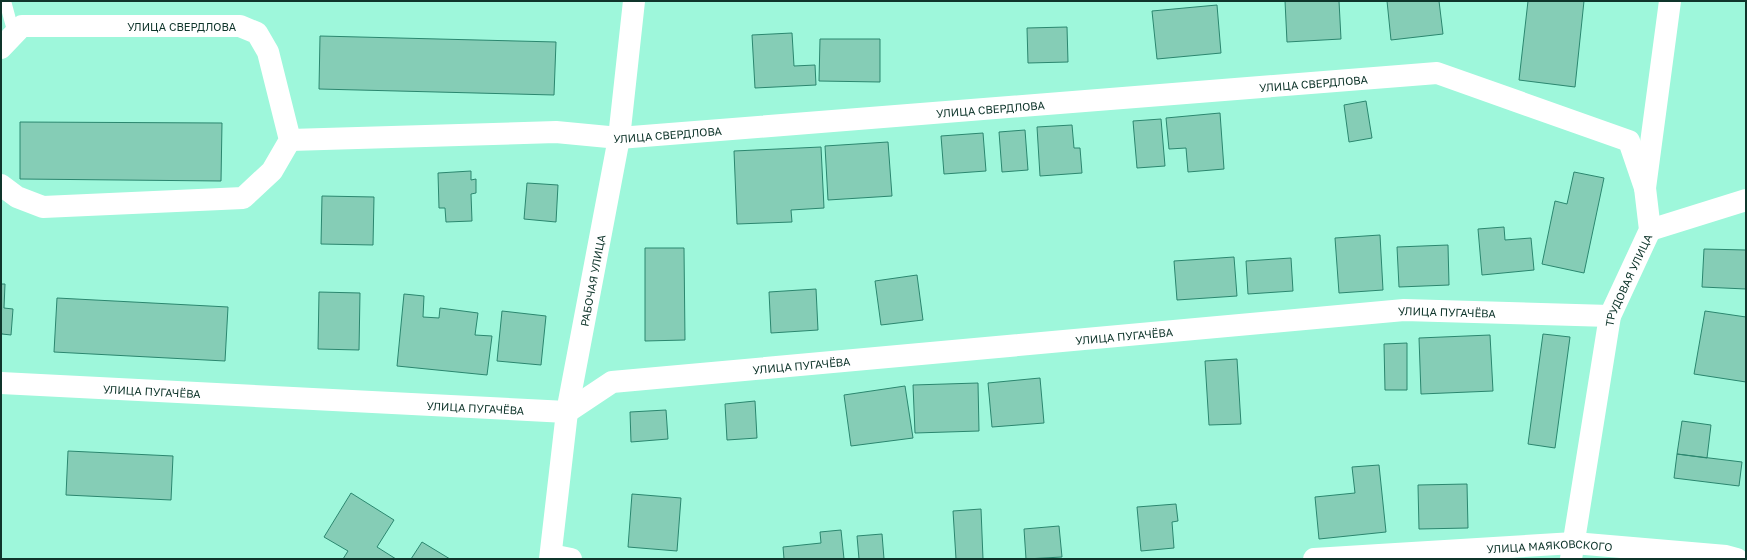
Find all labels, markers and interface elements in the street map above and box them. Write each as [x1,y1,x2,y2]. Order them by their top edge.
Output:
street label: УЛИЦА СВЕРДЛОВА [127,20,237,33]
street label: УЛИЦА СВЕРДЛОВА [1259,72,1369,94]
street label: УЛИЦА СВЕРДЛОВА [936,98,1046,119]
street label: УЛИЦА СВЕРДЛОВА [613,123,723,145]
street label: ТРУДОВАЯ УЛИЦА [1602,231,1654,327]
street label: РАБОЧАЯ УЛИЦА [577,233,607,327]
street label: УЛИЦА ПУГАЧЁВА [1397,303,1497,319]
street label: УЛИЦА ПУГАЧЁВА [1075,324,1174,346]
street label: УЛИЦА ПУГАЧЁВА [752,354,851,376]
street label: УЛИЦА ПУГАЧЁВА [103,382,202,400]
street label: УЛИЦА ПУГАЧЁВА [426,398,525,416]
street label: УЛИЦА МАЯКОВСКОГО [1486,536,1613,555]

